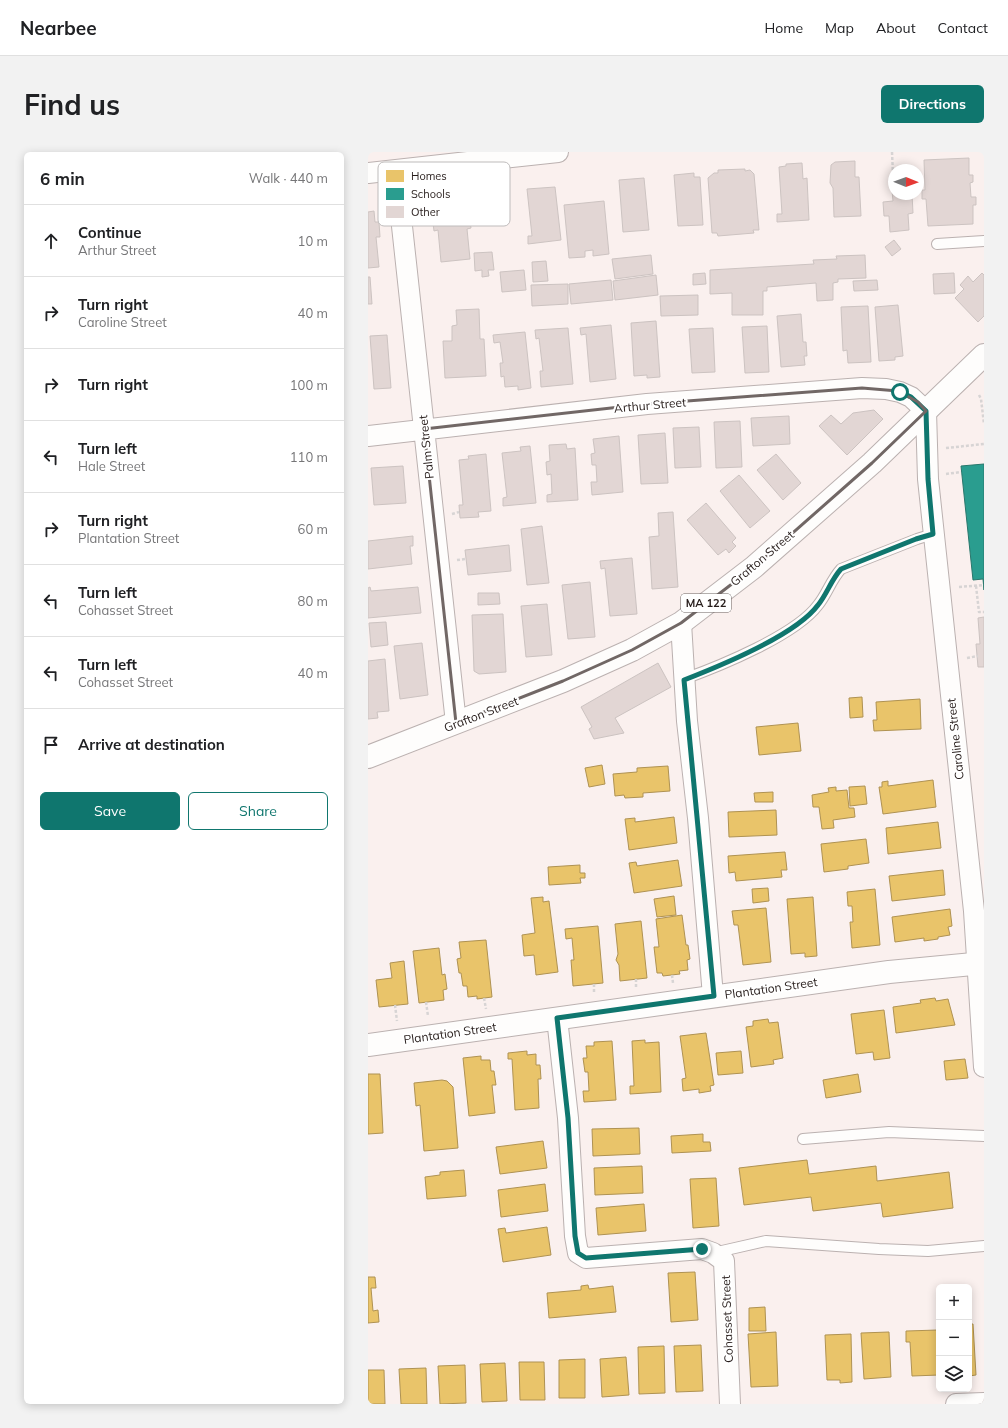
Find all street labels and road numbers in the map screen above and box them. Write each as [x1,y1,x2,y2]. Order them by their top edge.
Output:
street label: Arthur Street [613,394,687,416]
street label: Palm Street [415,414,437,480]
street label: Grafton Street [727,527,797,589]
road number: MA 122 [681,594,731,612]
street label: Grafton Street [442,693,520,735]
street label: Caroline Street [943,697,967,781]
street label: Plantation Street [724,974,818,1002]
street label: Plantation Street [403,1019,497,1047]
street label: Cohasset Street [718,1275,736,1363]

